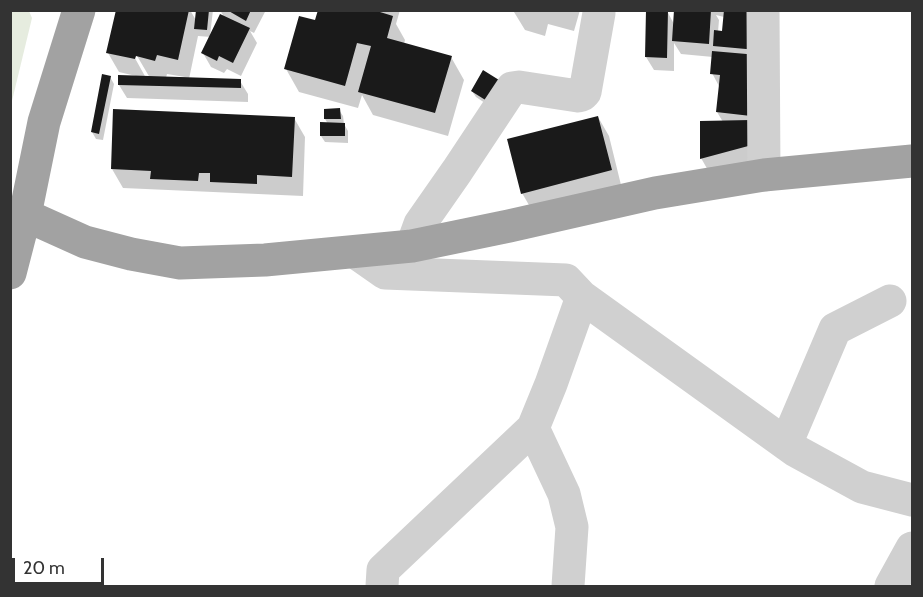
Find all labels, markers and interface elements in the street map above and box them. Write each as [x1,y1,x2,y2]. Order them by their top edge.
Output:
scale bar [15,546,106,584]
text: 20 m [23,557,65,579]

